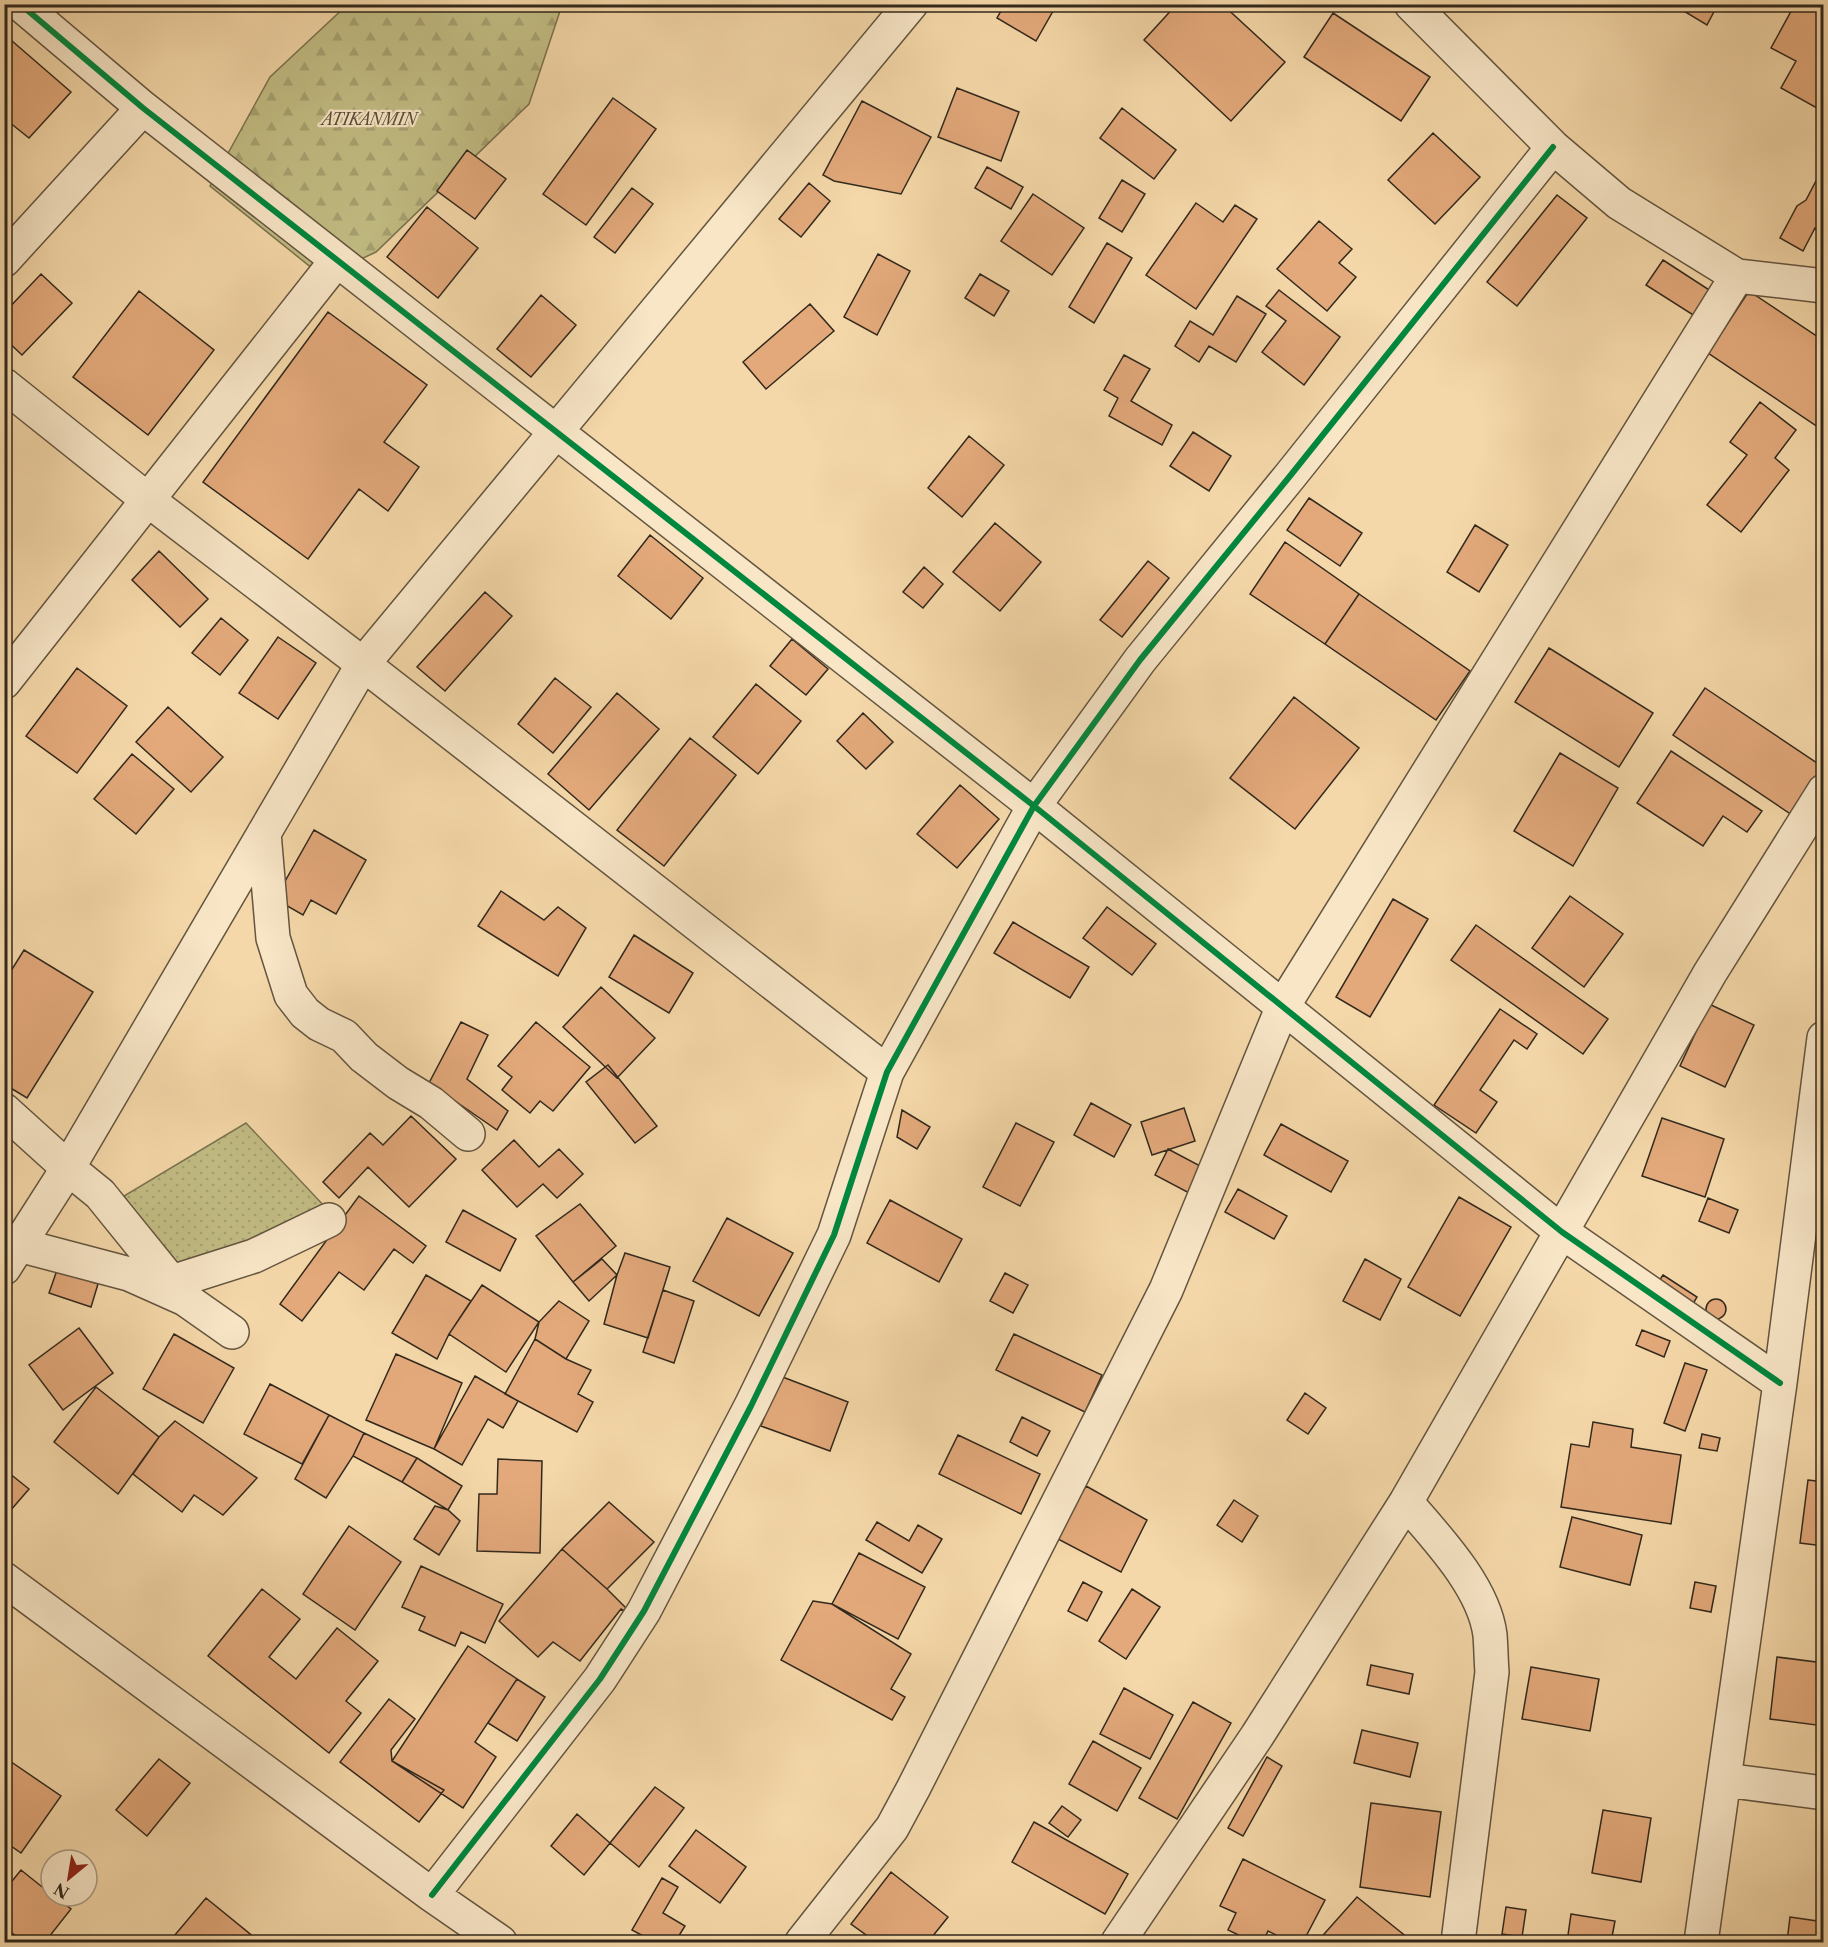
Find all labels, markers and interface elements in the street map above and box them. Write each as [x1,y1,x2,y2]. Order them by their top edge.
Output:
park label: ATIKANMIN [319,109,420,129]
north arrow [39,1848,99,1908]
text: N [50,1879,73,1903]

